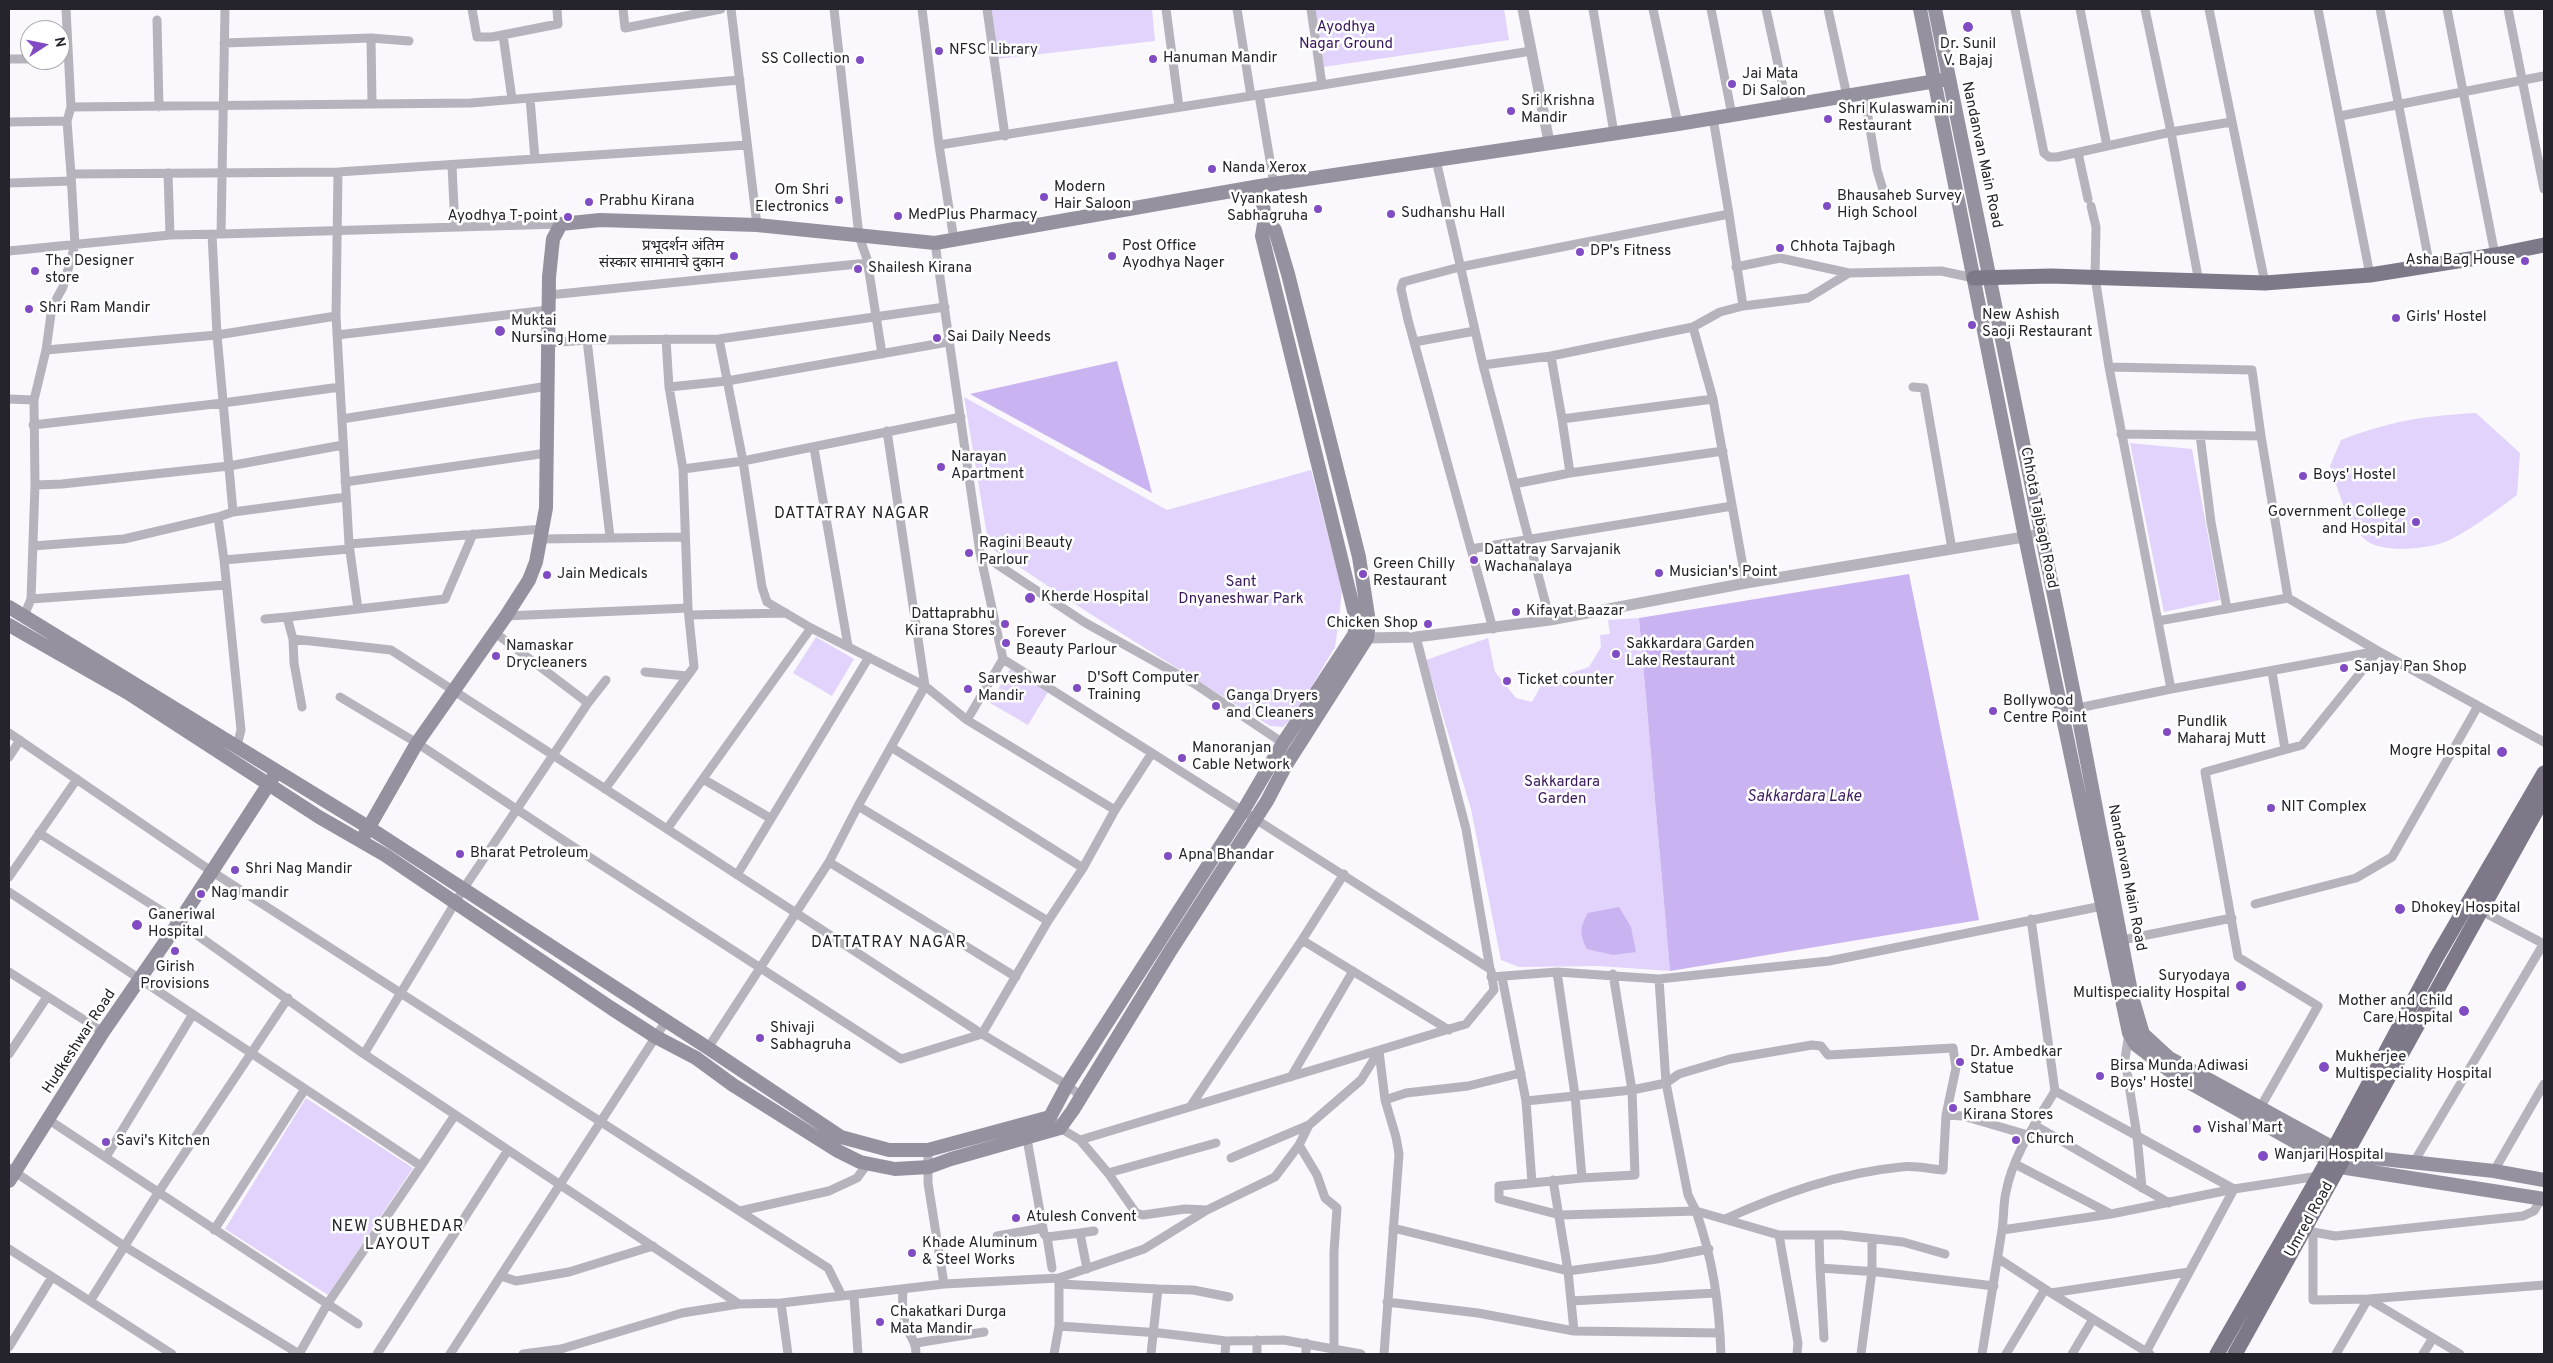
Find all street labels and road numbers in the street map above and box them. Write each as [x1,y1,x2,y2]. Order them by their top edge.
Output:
street label: Nandanvan Main Road [1957,80,2005,230]
street label: Chhota Tajbagh Road [2015,446,2061,590]
street label: Nandanvan Main Road [2103,803,2149,953]
street label: Hudkeshwar Road [40,986,120,1098]
street label: Umred Road [2282,1179,2338,1261]

